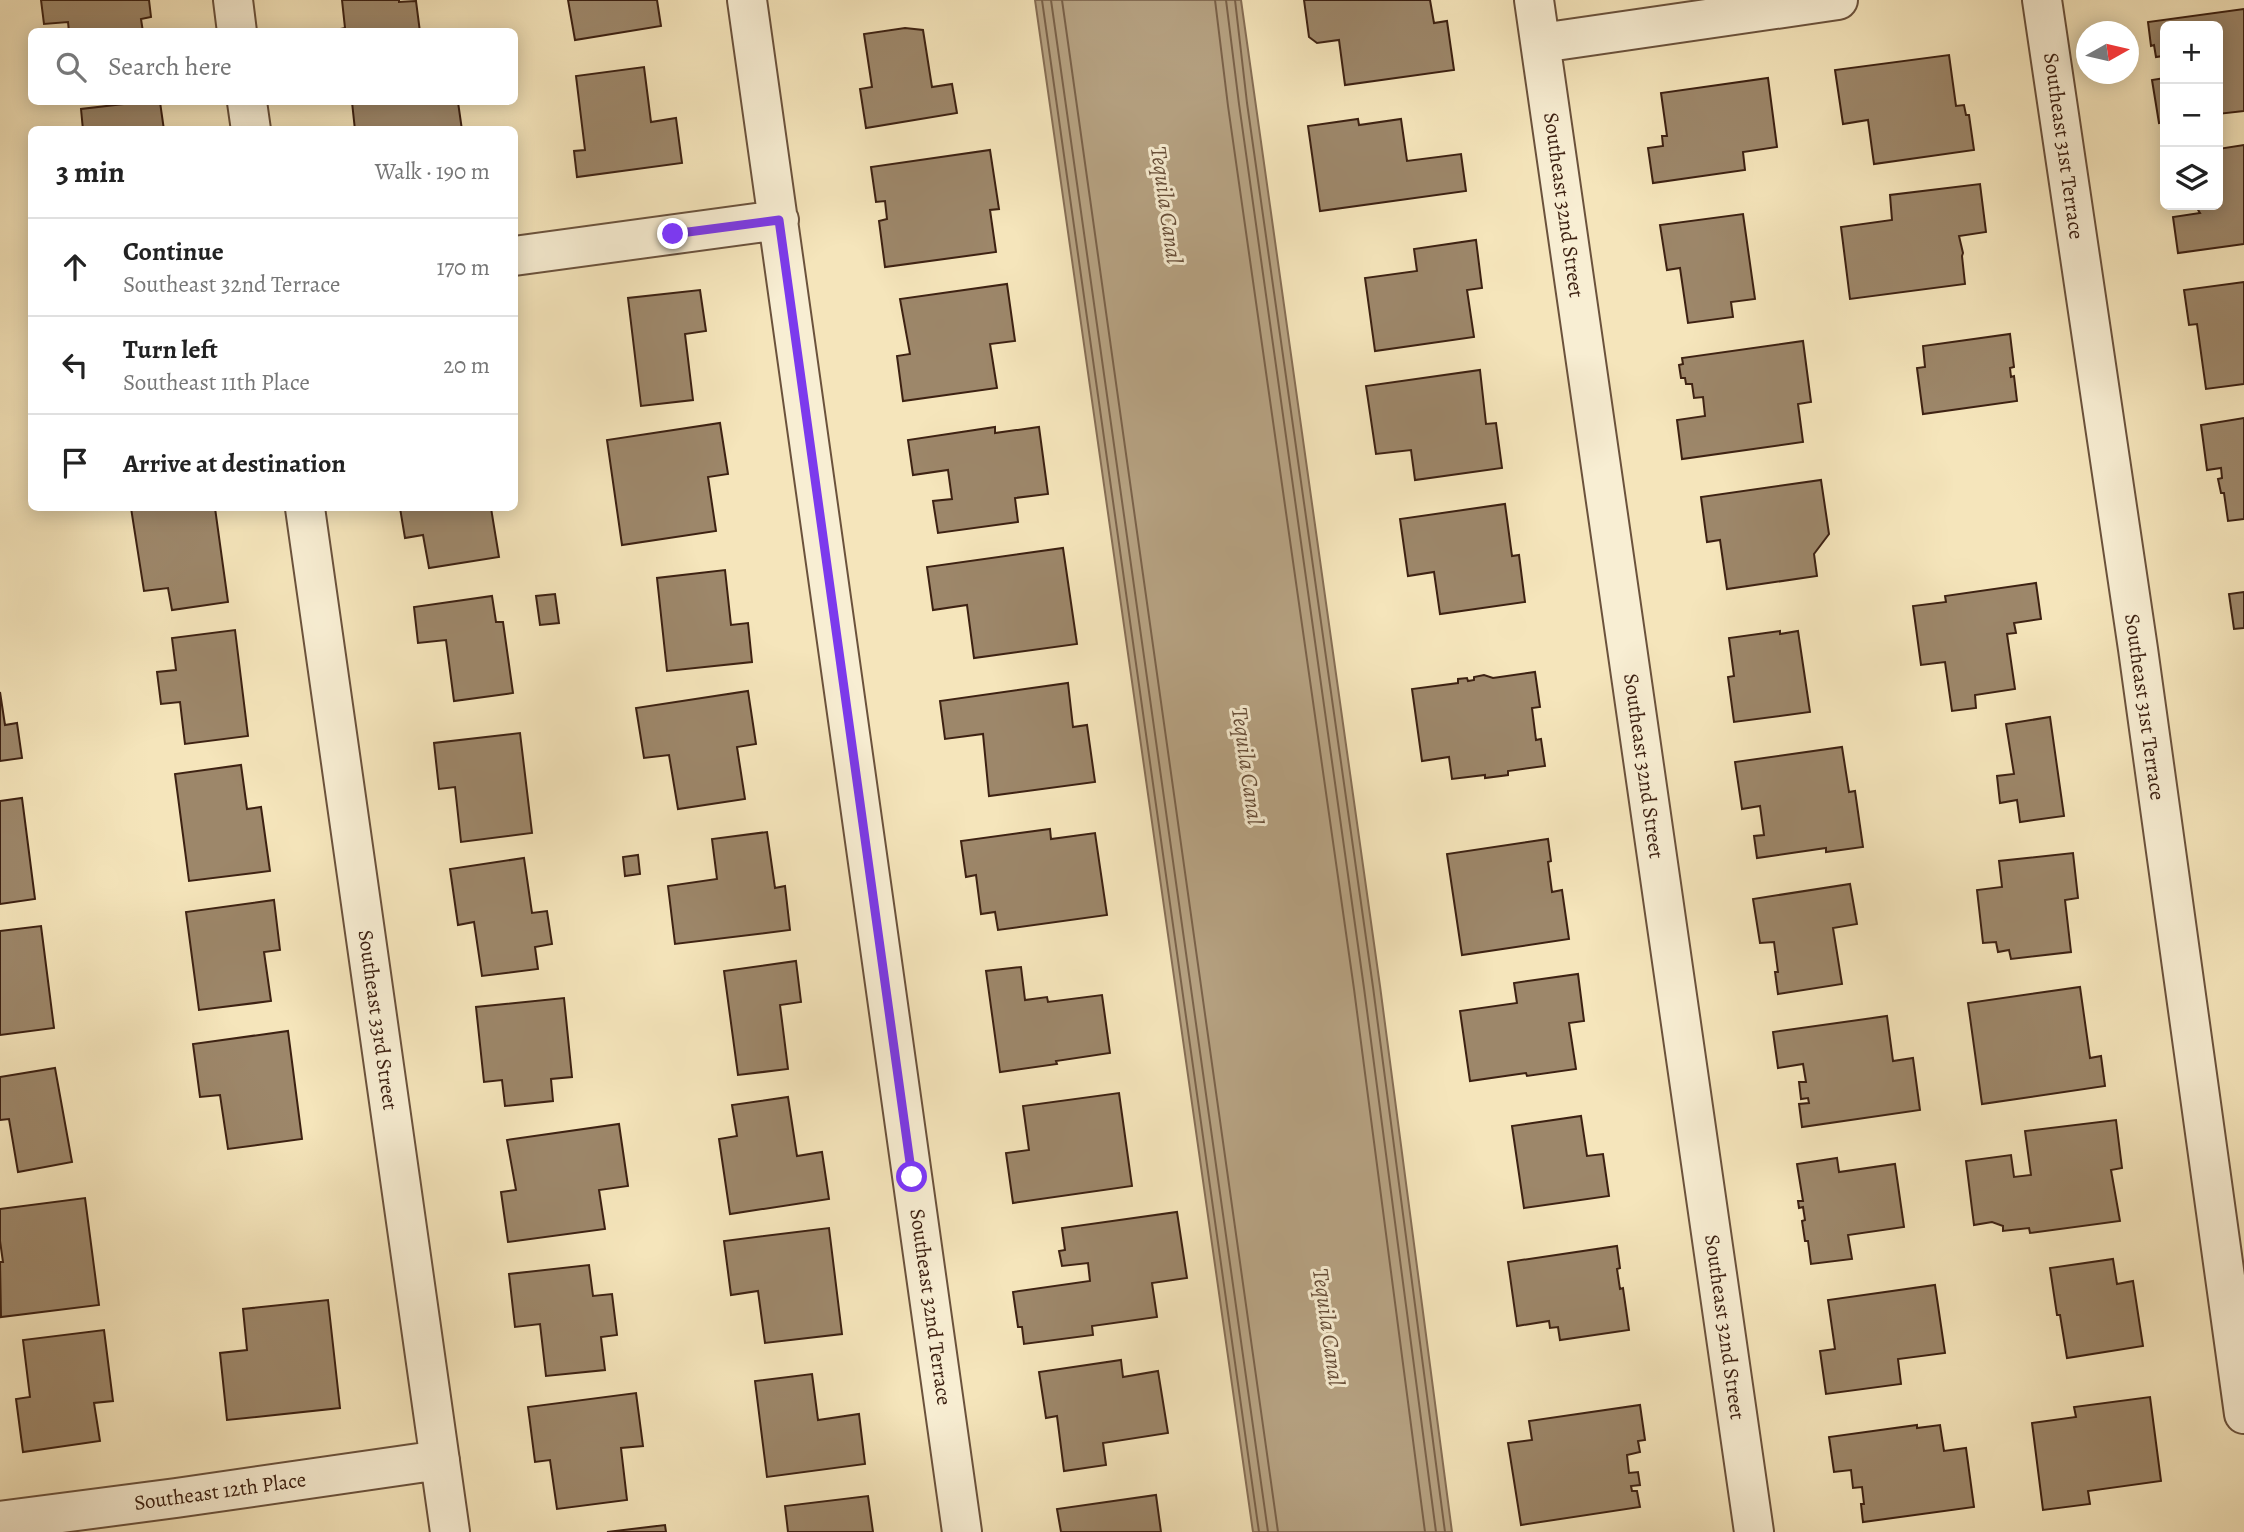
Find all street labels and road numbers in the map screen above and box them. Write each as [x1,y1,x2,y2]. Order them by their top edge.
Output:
street label: Southeast 31st Terrace [2037,51,2091,241]
street label: Southeast 32nd Street [1537,111,1591,299]
street label: Southeast 31st Terrace [2118,612,2172,802]
street label: Southeast 32nd Street [1617,672,1671,860]
street label: Southeast 33rd Street [351,928,405,1112]
street label: Southeast 32nd Terrace [903,1207,959,1407]
street label: Southeast 32nd Street [1698,1233,1752,1421]
street label: Southeast 12th Place [132,1465,308,1517]

